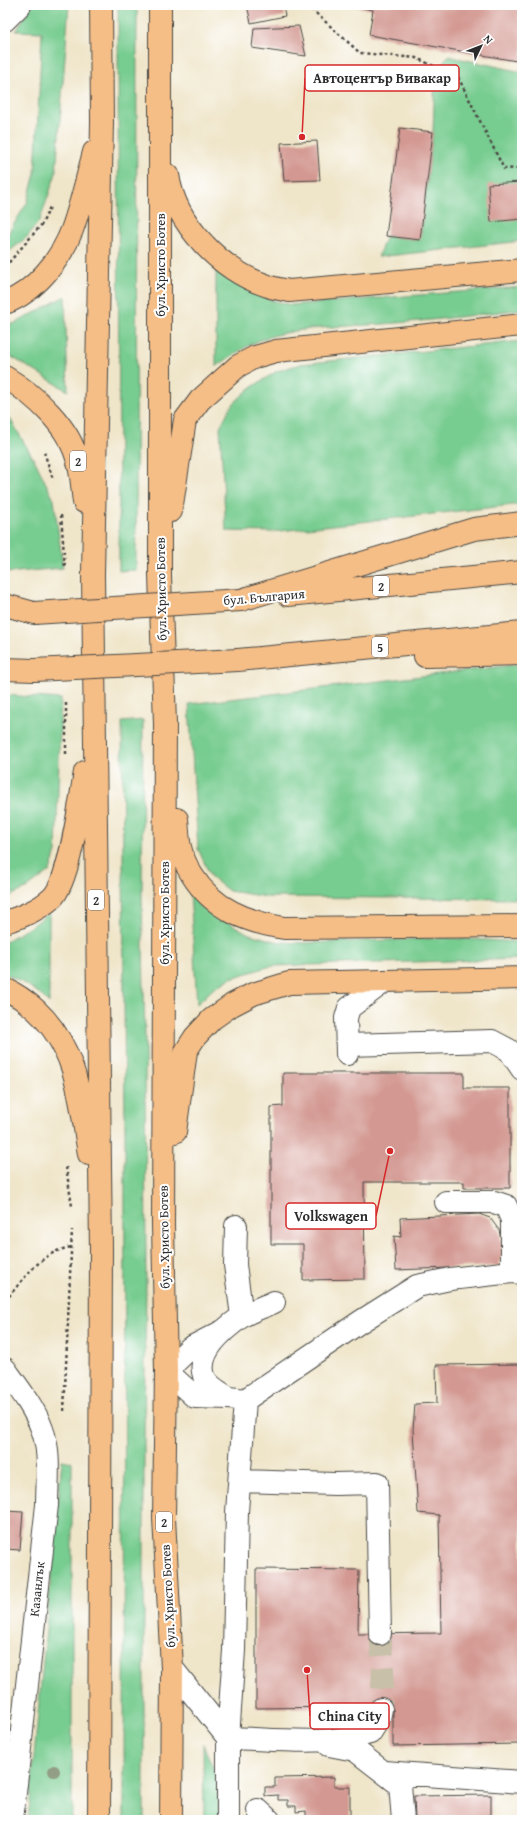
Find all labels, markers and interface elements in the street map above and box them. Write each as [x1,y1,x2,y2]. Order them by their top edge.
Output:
north arrow [461,26,501,66]
text: N [480,31,497,48]
callout: Автоцентър Вивакар [305,65,459,91]
text: Автоцентър Вивакар [313,68,451,88]
street label: бул. Христо Ботев [151,213,170,317]
road number: 2 [70,451,86,471]
street label: бул. Христо Ботев [151,537,171,641]
road number: 2 [373,576,389,596]
street label: бул. България [223,584,306,610]
road number: 5 [372,637,388,657]
street label: бул. Христо Ботев [155,861,174,965]
road number: 2 [88,890,104,910]
street label: бул. Христо Ботев [154,1185,174,1289]
callout: Volkswagen [286,1203,376,1229]
text: Volkswagen [294,1206,369,1226]
road number: 2 [156,1512,172,1532]
street label: бул. Христо Ботев [156,1544,180,1648]
street label: Казанлък [25,1560,49,1617]
callout: China City [310,1703,389,1729]
text: China City [318,1706,383,1726]

